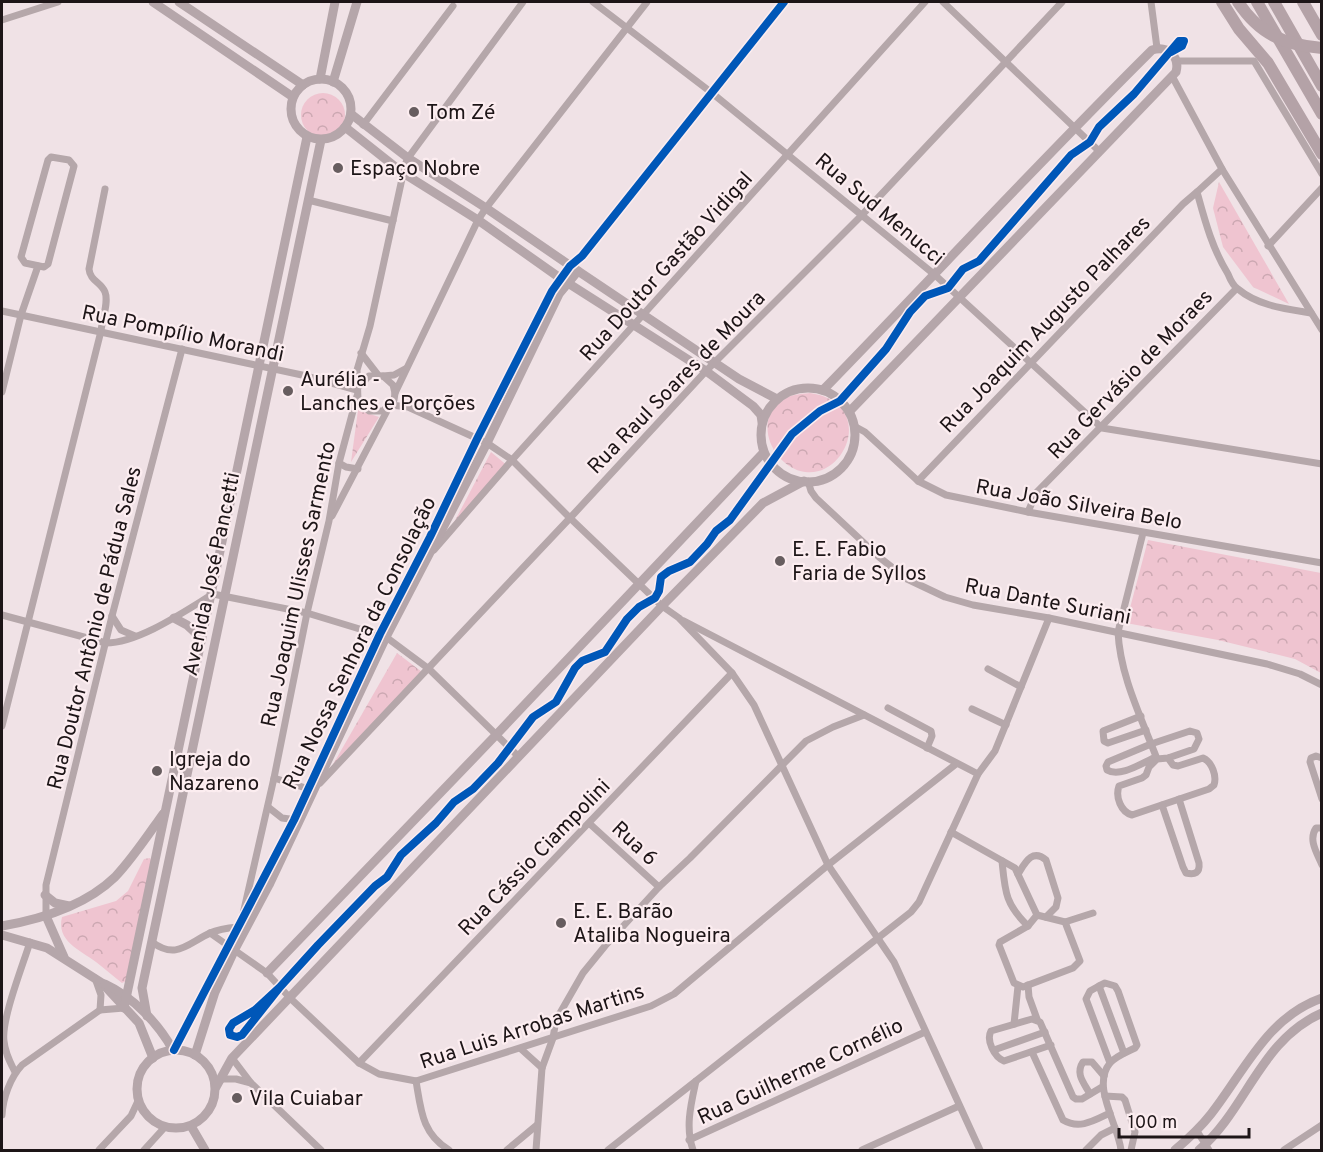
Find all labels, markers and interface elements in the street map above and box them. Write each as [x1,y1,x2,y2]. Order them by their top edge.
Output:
place label: Tom Zé [426,100,495,127]
marker: Tom Zé [407,105,421,119]
street label: Rua Sud Menucci [809,148,949,272]
place label: Espaço Nobre [350,156,480,183]
marker: Espaço Nobre [331,161,345,175]
street label: Rua Doutor Gastão Vidigal [575,167,759,367]
street label: Rua Joaquim Augusto Palhares [935,211,1157,439]
street label: Rua Gervásio de Moraes [1043,284,1219,466]
street label: Rua Raul Soares de Moura [582,285,772,481]
street label: Rua Pompílio Morandi [79,300,286,369]
place label: Aurélia - Lanches e Porções [300,367,476,418]
marker: Aurélia - Lanches e Porções [281,384,295,398]
street label: Rua Joaquim Ulisses Sarmento [256,439,343,730]
street label: Rua Doutor Antônio de Pádua Sales [42,464,149,793]
street label: Avenida José Pancetti [178,470,247,679]
street label: Rua João Silveira Belo [973,474,1184,537]
street label: Rua Nossa Senhora da Consolação [277,493,443,795]
place label: E. E. Fabio Faria de Syllos [792,537,926,588]
marker: E. E. Fabio Faria de Syllos [773,554,787,568]
street label: Rua Dante Suriani [962,573,1133,632]
place label: Igreja do Nazareno [169,747,259,798]
marker: Igreja do Nazareno [150,764,164,778]
street label: Rua Cássio Ciampolini [453,774,617,942]
street label: Rua 6 [605,816,663,872]
place label: E. E. Barão Ataliba Nogueira [573,899,731,950]
marker: E. E. Barão Ataliba Nogueira [554,916,568,930]
street label: Rua Luis Arrobas Martins [417,978,648,1077]
street label: Rua Guilherme Cornélio [693,1013,908,1132]
place label: Vila Cuiabar [249,1086,363,1113]
marker: Vila Cuiabar [230,1091,244,1105]
scale bar [1119,1101,1250,1139]
text: 100 m [1128,1112,1177,1135]

